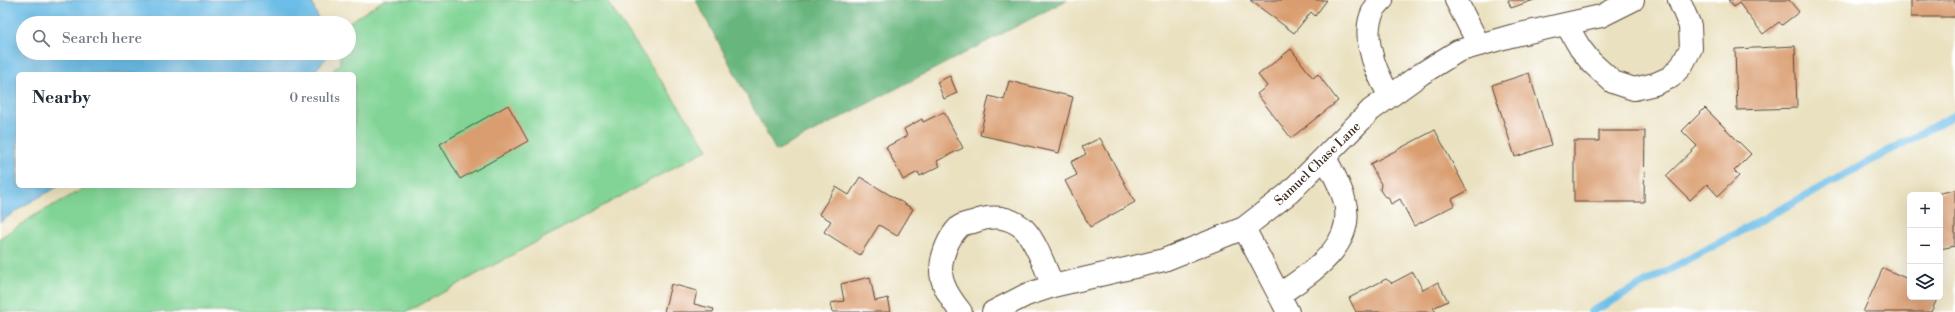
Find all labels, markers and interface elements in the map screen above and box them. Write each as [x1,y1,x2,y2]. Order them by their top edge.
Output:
search box [16,16,356,60]
icon: search [30,27,52,49]
text: Search here [62,29,142,48]
text: Nearby [32,87,91,109]
text: 0 results [289,90,340,106]
street label: Samuel Chase Lane [1271,118,1364,209]
map controls [1907,192,1943,300]
button: + [1907,192,1943,228]
button: − [1907,228,1943,264]
button: layers [1907,264,1943,300]

